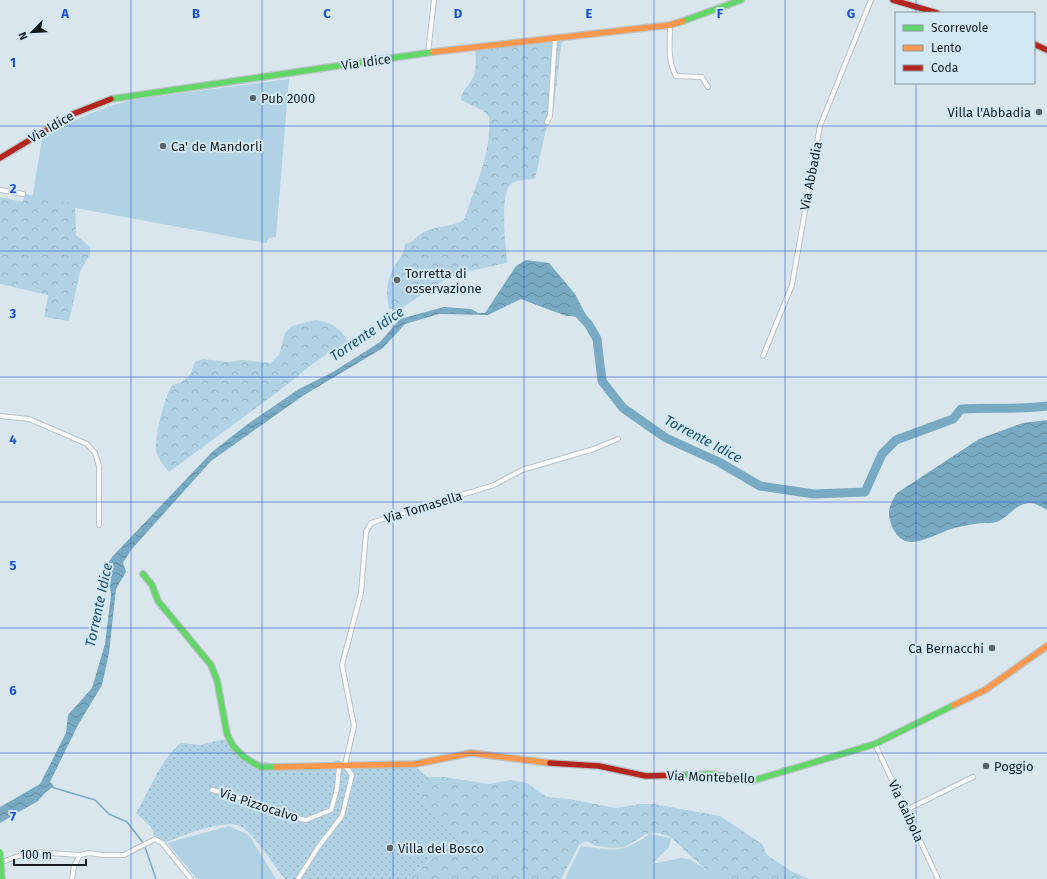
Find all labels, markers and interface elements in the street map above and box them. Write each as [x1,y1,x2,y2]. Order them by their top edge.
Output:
text: A [60,6,69,21]
text: B [192,6,200,21]
text: C [323,6,331,21]
text: D [454,6,463,21]
text: E [586,6,593,21]
text: F [717,6,724,21]
text: G [847,6,855,21]
north arrow [12,12,52,52]
legend [895,12,1035,84]
text: Scorrevole [931,21,988,35]
text: N [16,30,31,42]
text: Lento [931,41,961,55]
street label: Via Idice [340,51,392,73]
text: 1 [10,55,16,70]
text: Coda [931,61,958,75]
place label: Pub 2000 [261,91,315,106]
marker: Pub 2000 [248,93,258,103]
place label: Villa l'Abbadia [948,105,1031,120]
marker: Villa l'Abbadia [1034,107,1044,117]
street label: Via Idice [26,108,76,146]
place label: Ca' de Mandorli [171,139,262,154]
street label: Via Abbadia [797,140,825,212]
marker: Ca' de Mandorli [158,141,168,151]
text: 2 [10,181,17,196]
place label: Torretta di osservazione [405,266,482,296]
marker: Torretta di osservazione [392,275,402,285]
water label: Torrente Idice [327,303,407,365]
text: 3 [9,306,17,321]
water label: Torrente Idice [661,411,745,467]
text: 4 [9,432,17,447]
street label: Via Tomasella [382,488,464,526]
text: 5 [10,558,17,573]
water label: Torrente Idice [82,561,116,649]
place label: Ca Bernacchi [908,641,984,656]
marker: Ca Bernacchi [987,643,997,653]
text: 6 [9,683,17,698]
place label: Poggio [994,759,1034,774]
marker: Poggio [981,761,991,771]
street label: Via Montebello [667,768,755,786]
street label: Via Gaibola [885,778,927,844]
street label: Via Pizzocalvo [218,785,300,825]
text: 7 [10,809,16,824]
scale bar [14,841,86,867]
place label: Villa del Bosco [398,841,484,856]
marker: Villa del Bosco [385,843,395,853]
text: 100 m [20,848,52,862]

